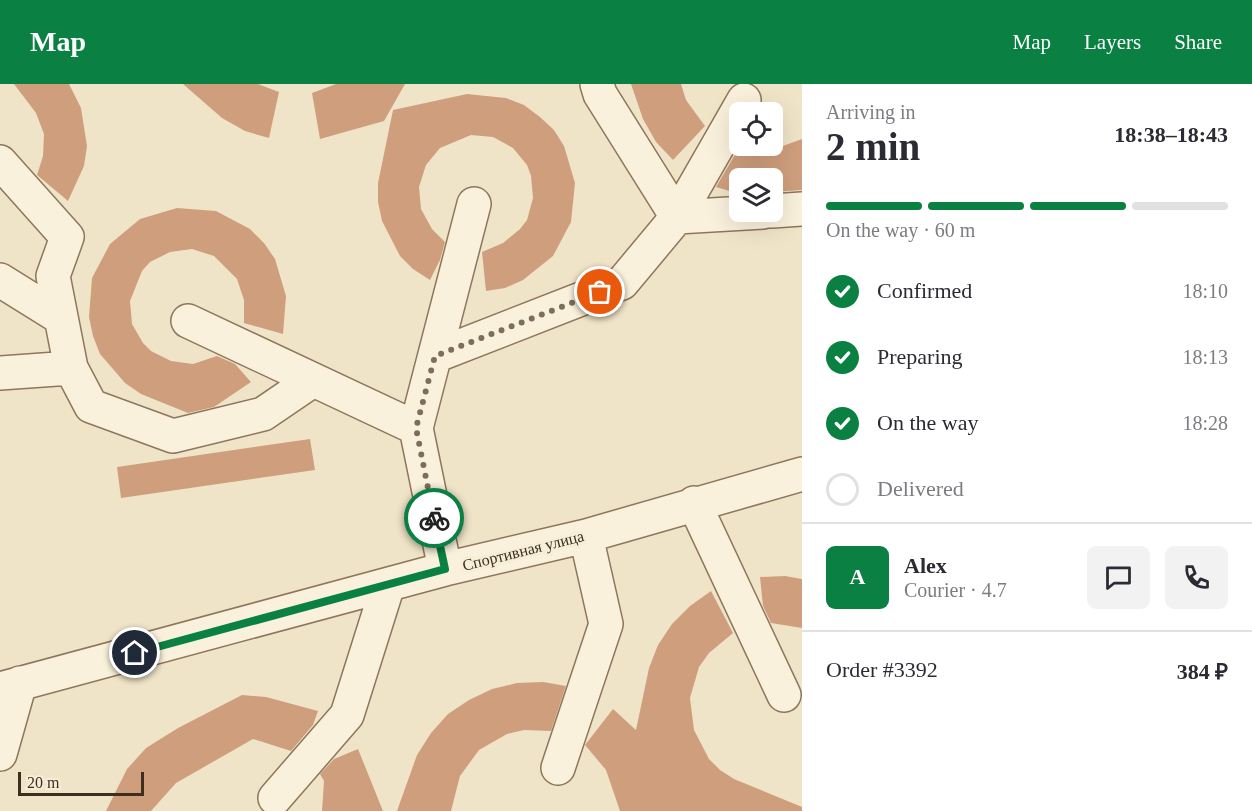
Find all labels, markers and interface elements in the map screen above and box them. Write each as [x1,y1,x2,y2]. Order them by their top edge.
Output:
text: Map [30,26,86,57]
text: Map [1013,30,1051,54]
text: Layers [1084,30,1141,54]
text: Share [1174,30,1222,54]
text: Arriving in [826,101,915,123]
map controls [729,102,783,222]
button: locate [729,102,783,156]
text: 18:38–18:43 [1114,122,1228,147]
text: 2 min [826,125,920,168]
button: layers [729,168,783,222]
text: On the way · 60 m [826,219,975,241]
pin [574,266,625,317]
icon: bag [583,275,616,308]
icon: check [826,275,859,308]
text: Confirmed [877,278,972,303]
text: 18:10 [1182,280,1228,302]
icon: check [826,341,859,374]
text: Preparing [877,344,963,369]
text: 18:13 [1182,346,1228,368]
icon: check [826,407,859,440]
text: On the way [877,410,978,435]
text: 18:28 [1182,412,1228,434]
text: Delivered [877,476,964,501]
courier [404,488,464,548]
icon: bike [418,502,451,535]
street label: Спортивная улица [461,527,586,575]
button: chat [1087,546,1150,609]
button: phone [1165,546,1228,609]
text: Alex [904,553,947,578]
text: A [850,564,865,589]
text: Courier · 4.7 [904,579,1007,601]
pin [109,627,160,678]
icon: home [118,636,151,669]
text: Order #3392 [826,657,938,682]
text: 384 ₽ [1177,659,1228,684]
scale bar [18,769,144,796]
text: 20 m [27,774,59,791]

